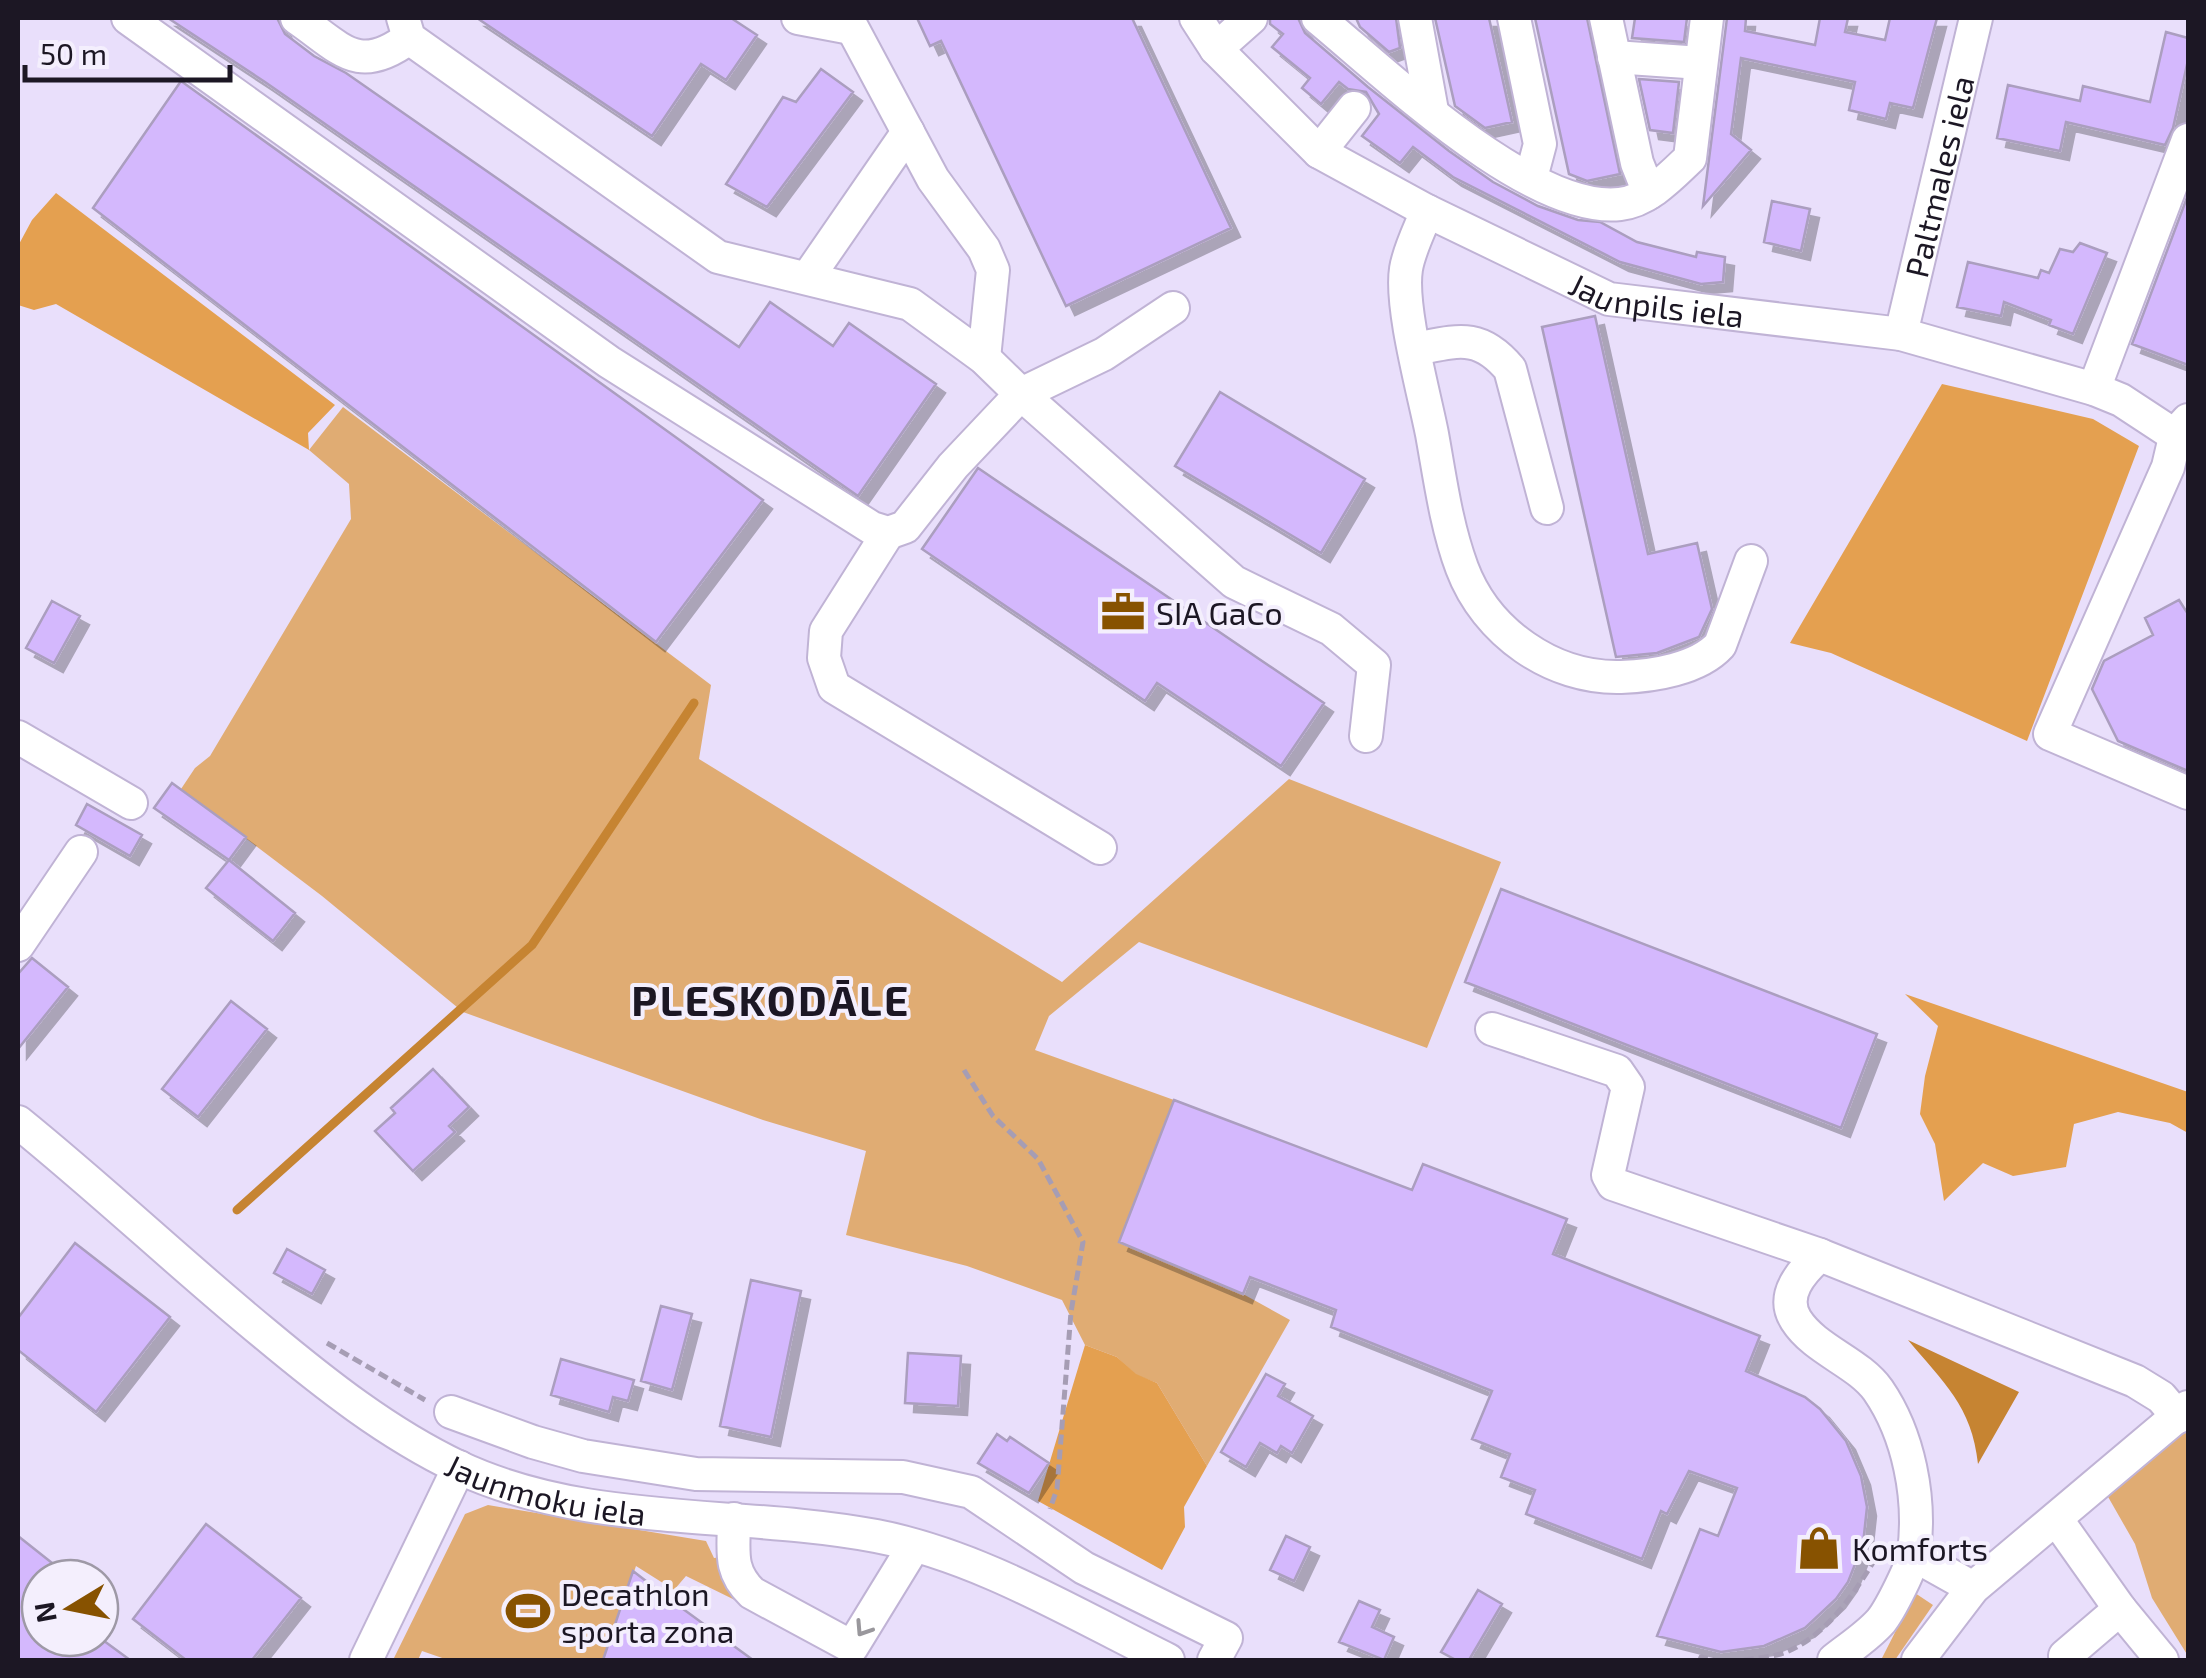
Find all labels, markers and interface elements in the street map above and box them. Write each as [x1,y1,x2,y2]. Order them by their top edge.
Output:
scale bar [25,20,230,82]
text: 50 m [40,35,107,71]
street label: Paltmales iela [1896,72,1981,281]
street label: Jaunpils iela [1564,264,1746,334]
office icon: SIA GaCo [1099,588,1147,636]
place label: SIA GaCo [1156,593,1283,631]
district label: PLESKODĀLE [631,974,911,1024]
street label: Jaunmoku iela [439,1445,648,1532]
shop icon: Komforts [1795,1524,1843,1572]
place label: Komforts [1852,1529,1988,1567]
north arrow [20,1558,120,1658]
place label: Decathlon sporta zona [561,1574,734,1649]
sports icon: Decathlon sporta zona [504,1587,552,1635]
text: N [26,1600,63,1625]
one-way arrow [857,1619,876,1637]

